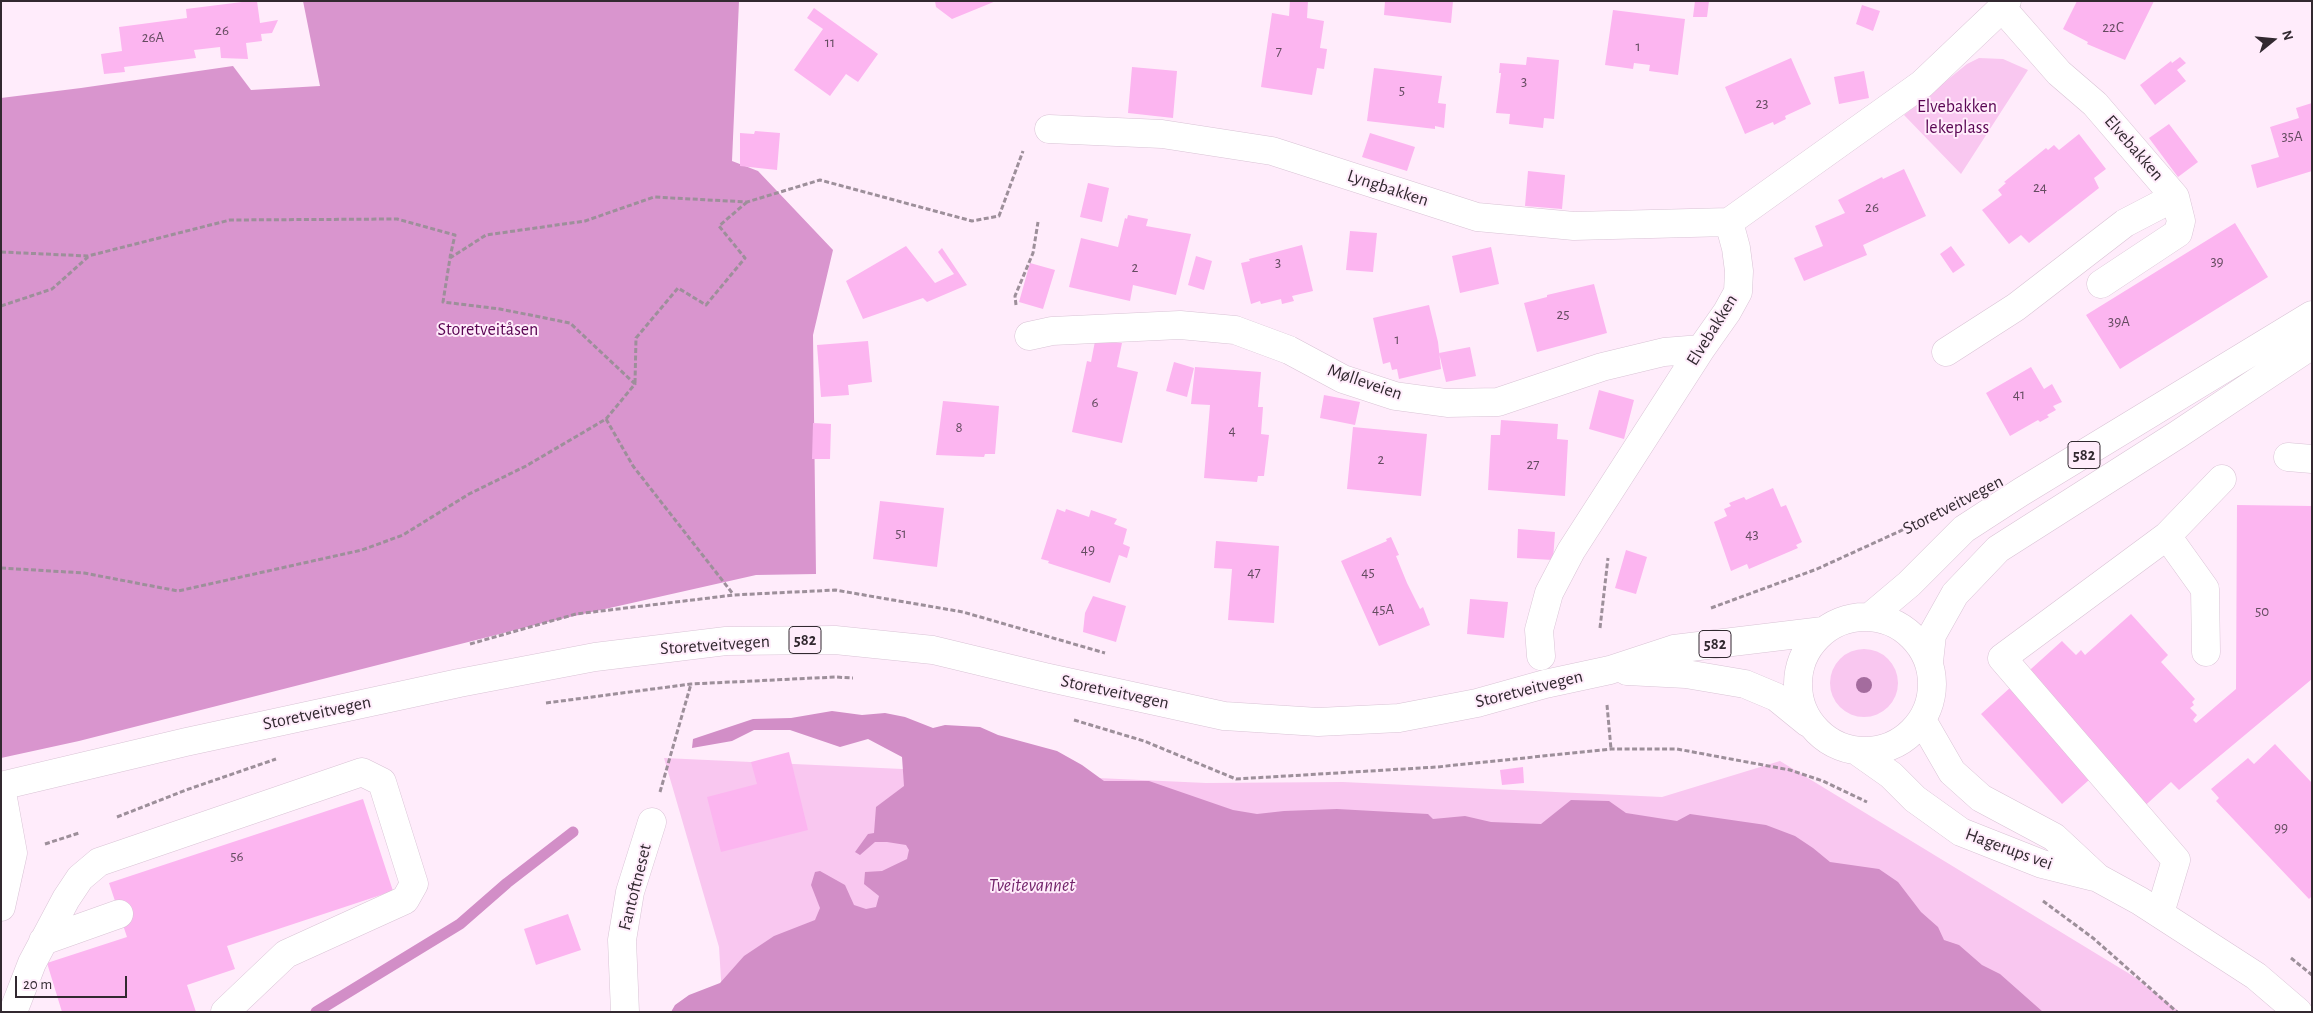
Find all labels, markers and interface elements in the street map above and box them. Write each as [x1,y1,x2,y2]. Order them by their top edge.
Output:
north arrow [2248,15,2298,65]
house number: 22C [2102,18,2124,36]
house number: 26 [215,21,229,39]
house number: 26A [142,28,164,46]
text: N [2279,29,2295,42]
house number: 11 [825,33,835,51]
house number: 1 [1635,37,1641,55]
house number: 7 [1276,42,1282,60]
house number: 3 [1521,72,1527,90]
house number: 5 [1399,81,1405,99]
house number: 23 [1755,94,1769,112]
park label: Elvebakken lekeplass [1917,96,1997,138]
street label: Elvebakken [2100,111,2168,185]
house number: 35A [2281,127,2303,145]
street label: Lyngbakken [1345,165,1431,211]
house number: 24 [2033,178,2047,196]
house number: 26 [1865,198,1879,216]
house number: 39 [2210,252,2224,270]
house number: 3 [1275,253,1281,271]
house number: 2 [1132,258,1138,276]
street label: Elvebakken [1682,290,1742,370]
house number: 25 [1556,305,1570,323]
house number: 39A [2108,312,2130,330]
park label: Storetveitåsen [438,319,538,341]
house number: 1 [1394,330,1400,348]
street label: Mølleveien [1325,359,1405,405]
house number: 41 [2013,385,2025,403]
house number: 6 [1091,393,1099,411]
house number: 8 [955,418,963,436]
house number: 4 [1228,421,1236,439]
road number: 582 [2068,442,2100,468]
house number: 2 [1378,450,1384,468]
house number: 27 [1526,455,1540,473]
street label: Storetveitvegen [1899,470,2007,540]
house number: 51 [895,524,907,542]
house number: 43 [1745,525,1759,543]
house number: 49 [1081,540,1095,558]
house number: 47 [1247,563,1261,581]
house number: 45 [1361,563,1375,581]
house number: 45A [1372,600,1394,618]
house number: 50 [2255,602,2269,620]
road number: 582 [789,626,821,654]
street label: Storetveitvegen [659,630,771,660]
road number: 582 [1699,630,1731,658]
street label: Storetveitvegen [1473,665,1585,713]
street label: Storetveitvegen [1059,670,1171,714]
street label: Storetveitvegen [261,691,373,735]
house number: 99 [2274,818,2288,836]
street label: Hagerups vei [1962,823,2056,875]
street label: Fantoftneset [614,842,656,932]
house number: 56 [230,847,244,865]
water label: Tveitevannet [989,874,1075,896]
scale bar [18,966,130,998]
text: 20 m [23,977,52,992]

